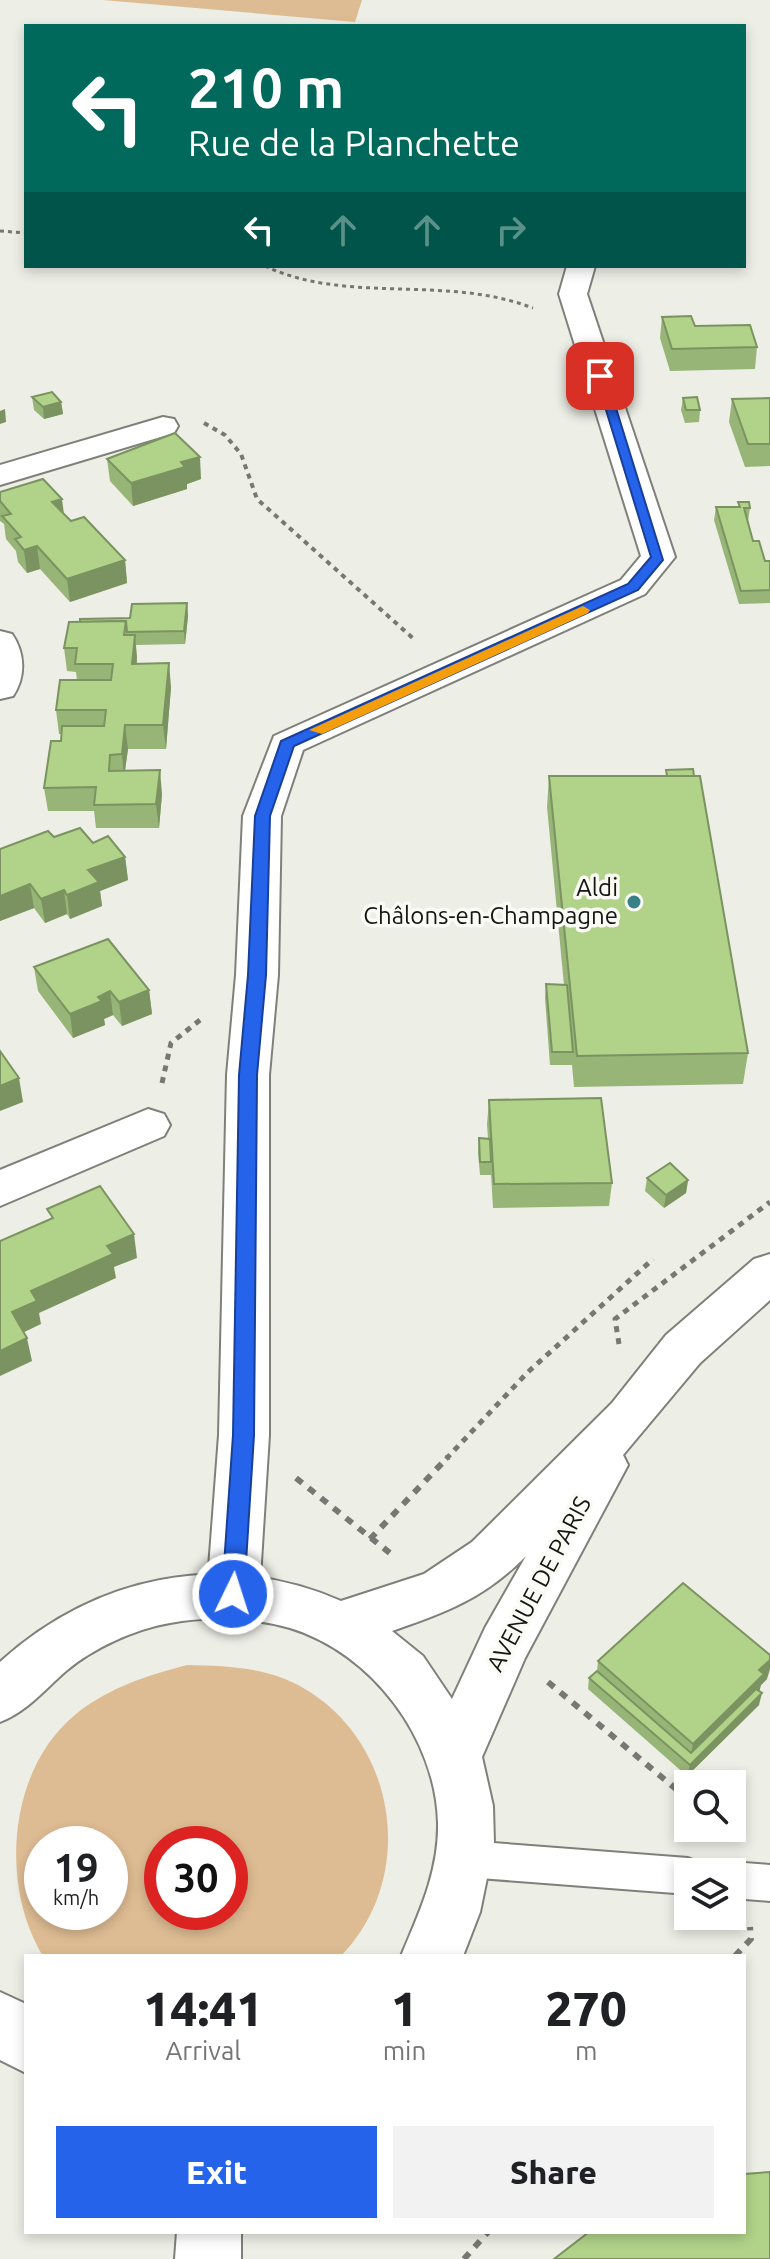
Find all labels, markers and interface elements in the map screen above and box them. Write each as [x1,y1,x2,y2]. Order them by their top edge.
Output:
icon: left [56,56,160,160]
text: 210 m [188,56,344,119]
text: Rue de la Planchette [188,122,520,163]
icon: left [237,208,281,252]
icon: ahead [321,208,365,252]
icon: ahead [405,208,449,252]
icon: right [489,208,533,252]
pin [566,342,634,410]
icon: arrive [578,354,622,398]
place label: Aldi Châlons-en-Champagne [363,874,618,929]
marker: Aldi Châlons-en-Champagne [625,893,643,911]
street label: AVENUE DE PARIS [481,1492,596,1676]
position arrow [191,1552,275,1636]
map controls [674,1770,746,1930]
button: search [674,1770,746,1842]
speed limit sign: 30 [144,1826,248,1930]
text: 19 [53,1845,99,1890]
button: layers [674,1858,746,1930]
text: km/h [53,1886,99,1909]
text: 14:41 [143,1981,263,2035]
text: 1 [391,1981,418,2035]
text: 270 [546,1981,627,2035]
text: Arrival [165,2036,241,2065]
text: min [383,2036,426,2065]
text: m [575,2036,597,2065]
button: Exit [56,2126,377,2218]
button: Share [393,2126,714,2218]

